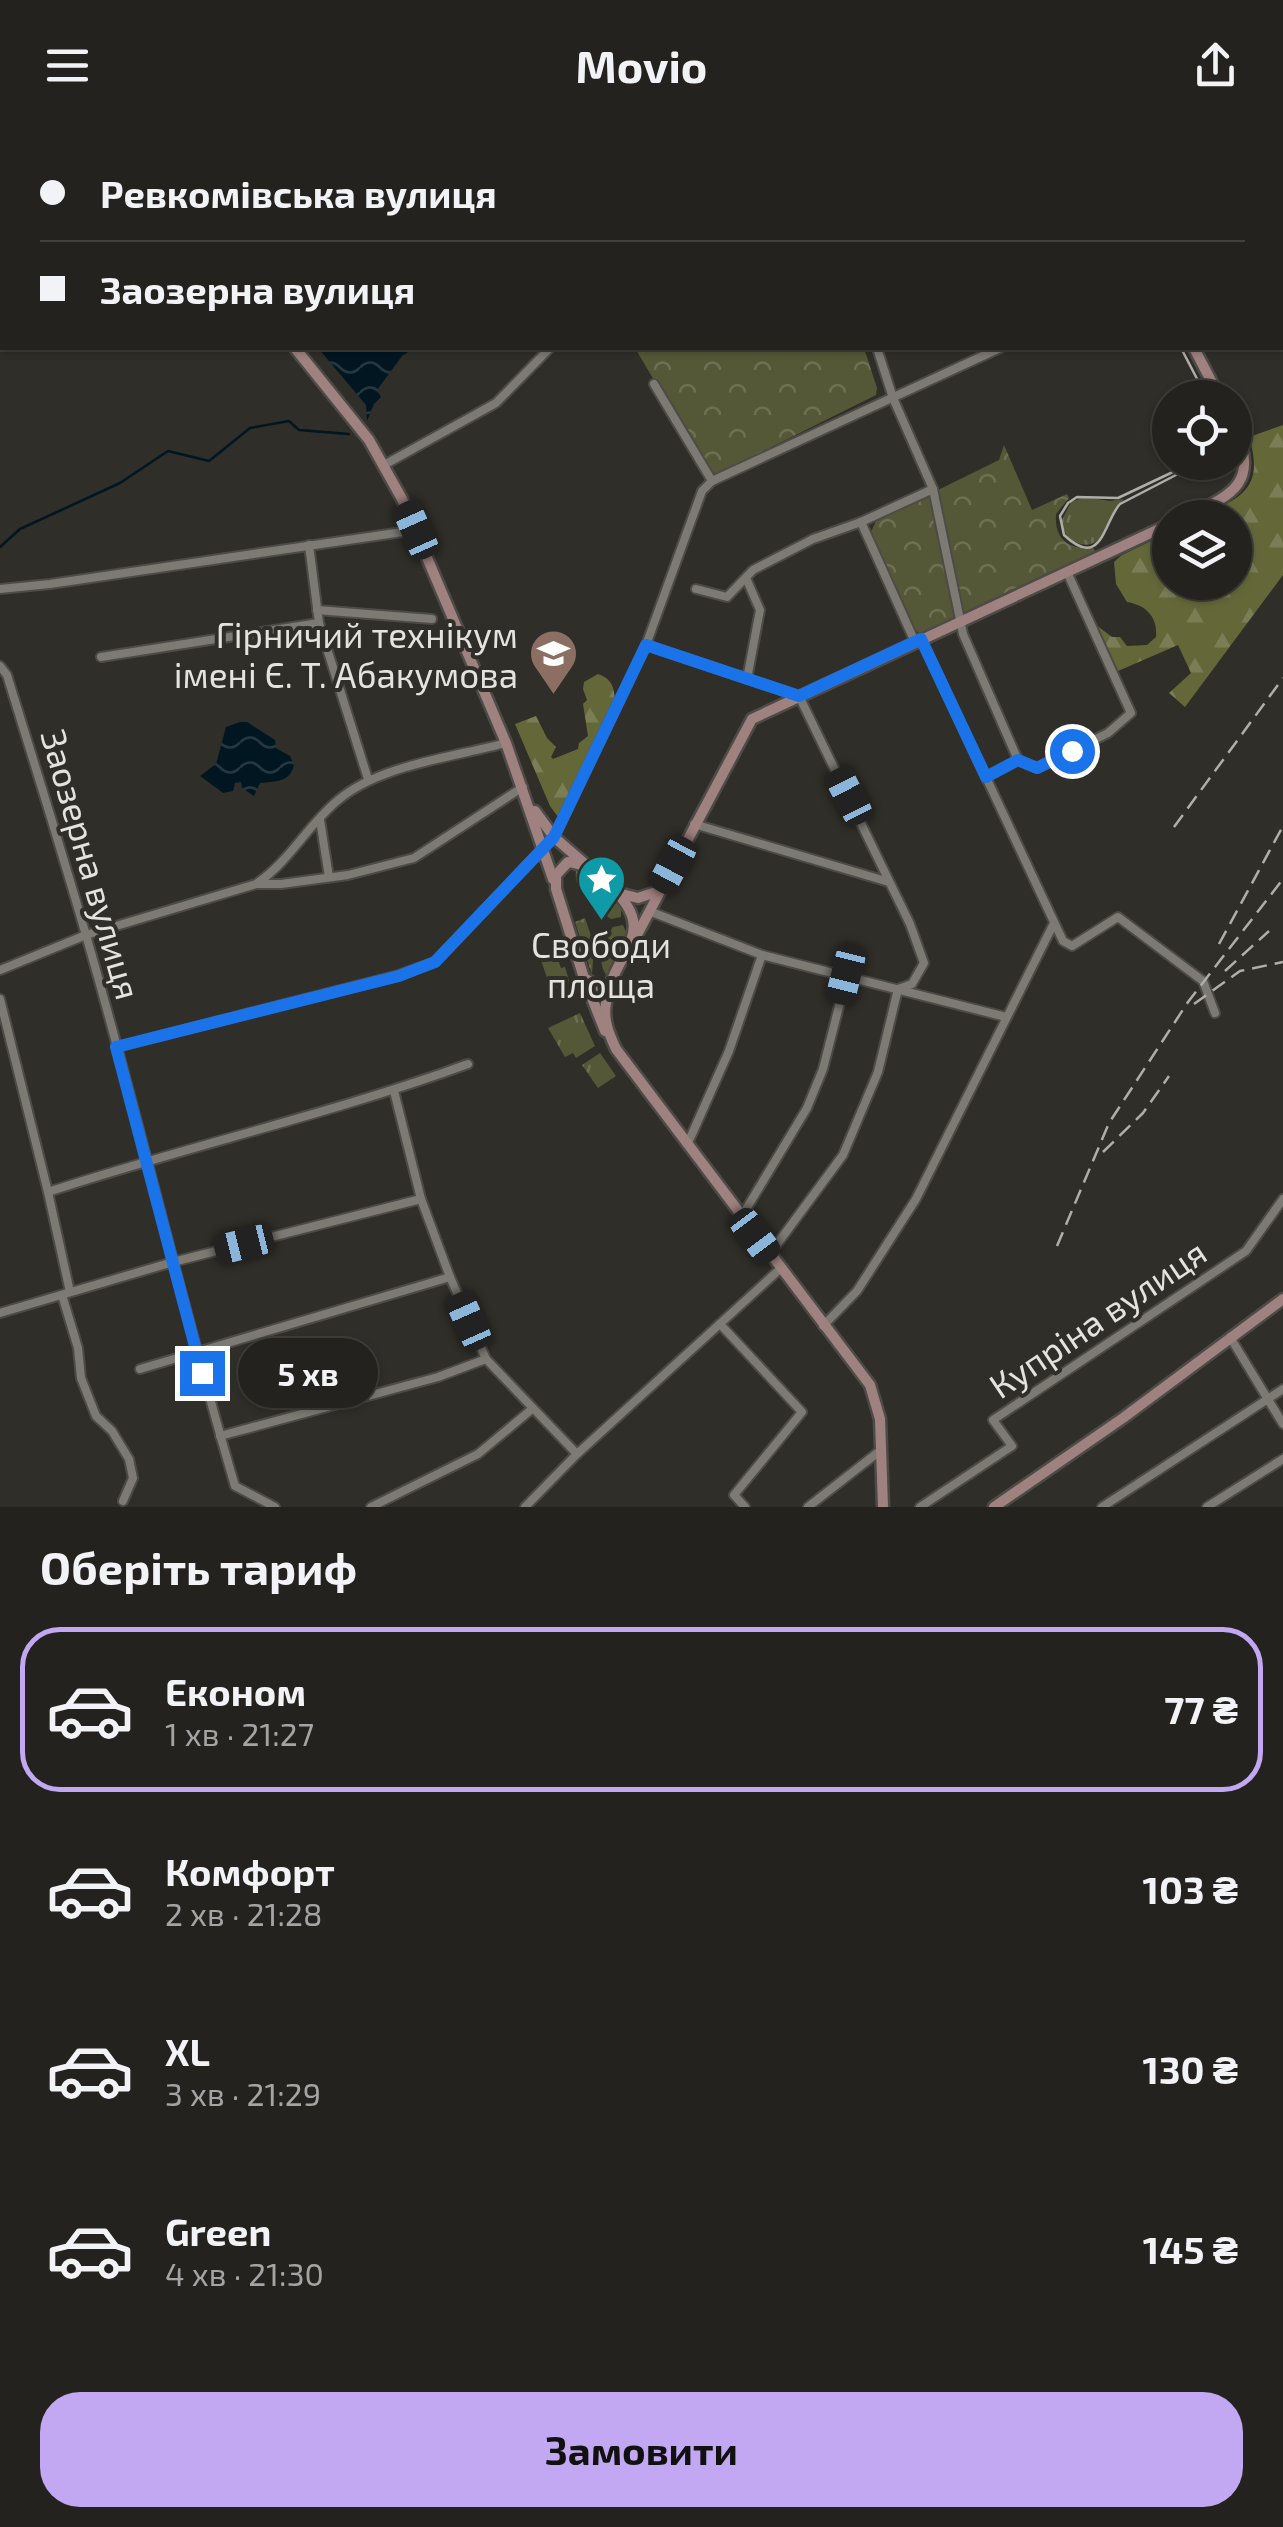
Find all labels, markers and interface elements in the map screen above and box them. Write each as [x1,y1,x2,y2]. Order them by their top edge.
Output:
icon: menu [40,38,95,93]
text: Movio [576,38,707,92]
icon: share [1188,38,1243,93]
text: Ревкомівська вулиця [100,170,497,216]
text: Заозерна вулиця [100,266,415,312]
map controls [1152,380,1252,600]
button: locate [1152,380,1252,480]
car [390,496,442,564]
button: layers [1152,500,1252,600]
place label: Гірничий технікум імені Є. Т. Абакумова [174,613,518,696]
school or university icon: Гірничий технікум імені Є. Т. Абакумова [527,628,579,696]
street label: Заозерна вулиця [32,724,151,1004]
route start [1050,729,1095,774]
car [822,762,876,830]
car [646,831,700,899]
place icon: Свободи площа [575,854,627,922]
place label: Свободи площа [531,923,671,1005]
car [824,942,868,1008]
car [725,1203,785,1269]
car [211,1222,277,1266]
street label: Купріна вулиця [981,1230,1214,1407]
car [443,1287,495,1355]
callout: 5 хв [237,1338,377,1408]
route end [180,1351,225,1396]
text: 5 хв [277,1354,339,1392]
text: Оберіть тариф [40,1540,357,1594]
icon: car [45,1665,135,1755]
text: Економ [165,1668,306,1714]
text: 77 ₴ [1164,1686,1238,1732]
text: 1 хв · 21:27 [165,1714,314,1752]
icon: car [45,1845,135,1935]
text: Комфорт [165,1848,335,1894]
text: 103 ₴ [1143,1866,1238,1912]
text: 2 хв · 21:28 [165,1894,322,1932]
icon: car [45,2025,135,2115]
text: XL [165,2028,210,2074]
text: 130 ₴ [1143,2046,1238,2092]
text: 3 хв · 21:29 [165,2074,321,2112]
icon: car [45,2205,135,2295]
text: Green [165,2208,271,2254]
text: 145 ₴ [1143,2226,1238,2272]
text: 4 хв · 21:30 [165,2254,324,2292]
button: Замовити [40,2392,1243,2507]

